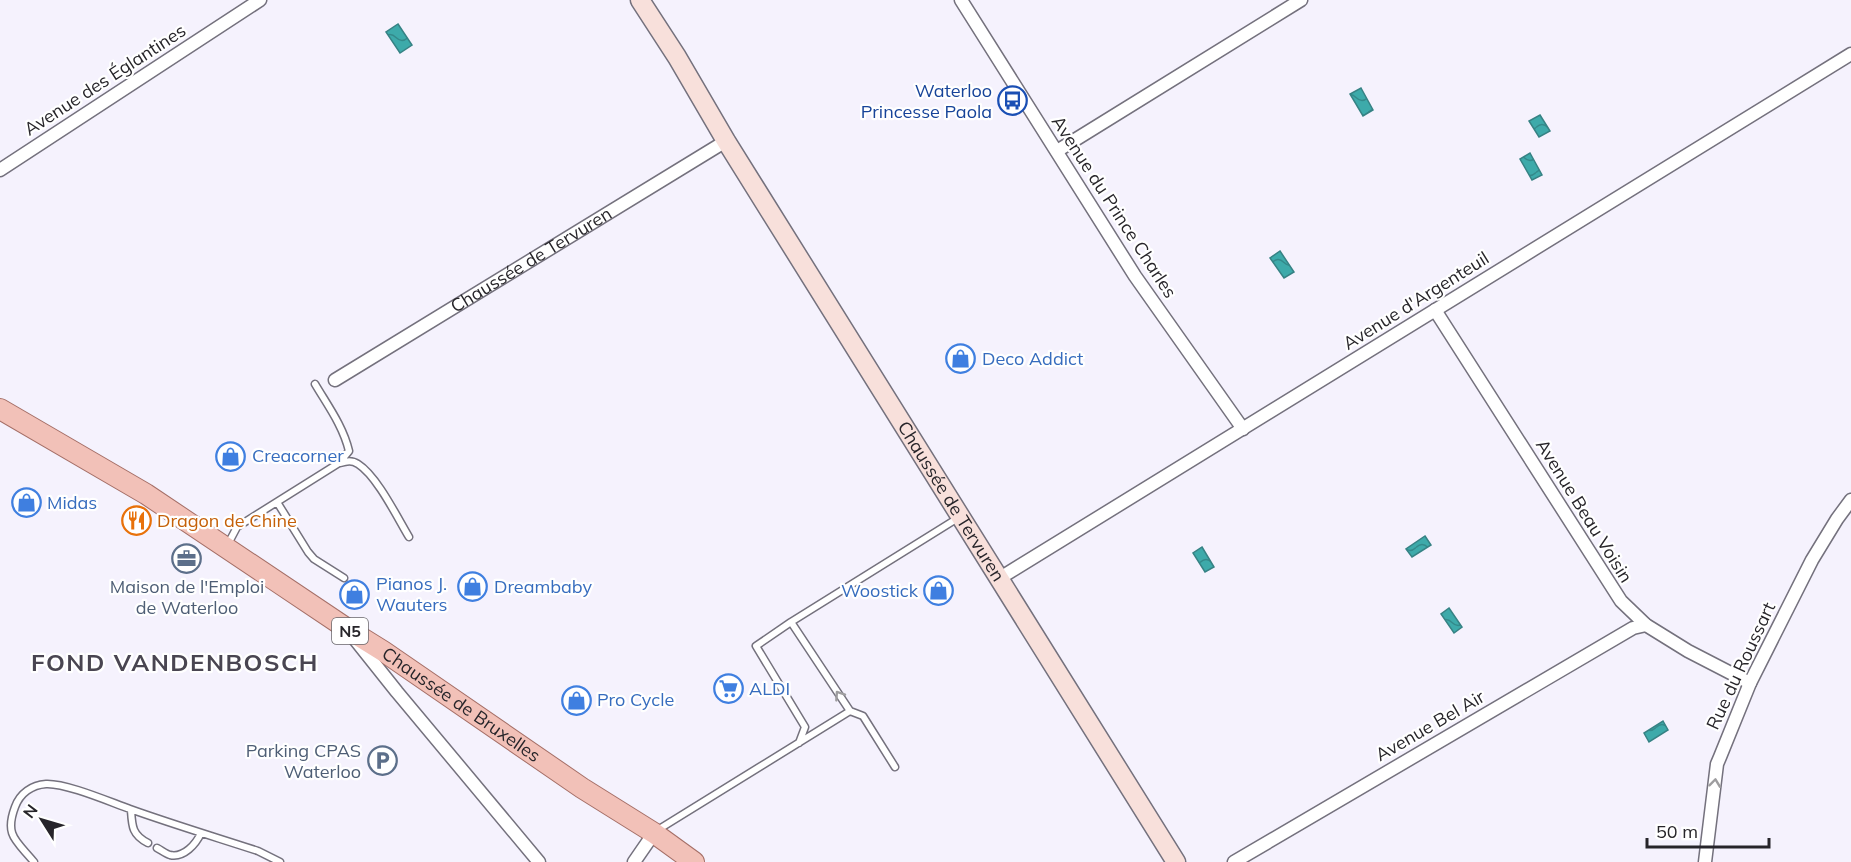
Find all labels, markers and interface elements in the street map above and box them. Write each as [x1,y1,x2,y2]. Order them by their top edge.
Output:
street label: Avenue des Églantines [19,19,190,141]
place label: Waterloo Princesse Paola [861,79,992,123]
bus stop icon: Waterloo Princesse Paola [997,85,1029,117]
street label: Avenue du Prince Charles [1047,111,1182,302]
street label: Chaussée de Tervuren [446,202,616,318]
street label: Avenue d'Argenteuil [1338,246,1493,355]
shop icon: Deco Addict [945,343,977,375]
place label: Deco Addict [982,347,1083,370]
street label: Chaussée de Tervuren [893,417,1010,586]
street label: Avenue Beau Voisin [1531,435,1638,587]
shop icon: Creacorner [215,440,247,472]
place label: Creacorner [252,444,344,467]
shop icon: Midas [10,487,42,519]
place label: Midas [47,491,97,514]
restaurant icon: Dragon de Chine [120,505,152,537]
place label: Dragon de Chine [157,509,297,532]
office icon: Maison de l'Emploi de Waterloo [171,542,203,574]
shop icon: Dreambaby [457,571,489,603]
place label: Pianos J. Wauters [376,572,448,616]
place label: Maison de l'Emploi de Waterloo [110,575,264,619]
place label: Dreambaby [494,575,593,598]
shop icon: Woostick [923,575,955,607]
shop icon: Pianos J. Wauters [339,578,371,610]
place label: Woostick [841,579,919,602]
street label: Rue du Roussart [1701,598,1780,733]
road number: N5 [332,618,368,644]
street label: Chaussée de Bruxelles [378,642,545,767]
district label: FOND VANDENBOSCH [31,647,319,677]
supermarket icon: ALDI [712,673,744,705]
place label: ALDI [749,677,790,700]
shop icon: Pro Cycle [560,684,592,716]
street label: Avenue Bel Air [1371,685,1489,766]
place label: Pro Cycle [597,688,674,711]
one-way arrow [835,690,846,701]
place label: Parking CPAS Waterloo [246,739,361,783]
parking icon: Parking CPAS Waterloo [366,745,398,777]
one-way arrow [1708,779,1720,788]
north arrow [12,790,72,850]
text: N [18,800,42,822]
scale bar [1647,811,1768,849]
text: 50 m [1656,820,1698,843]

